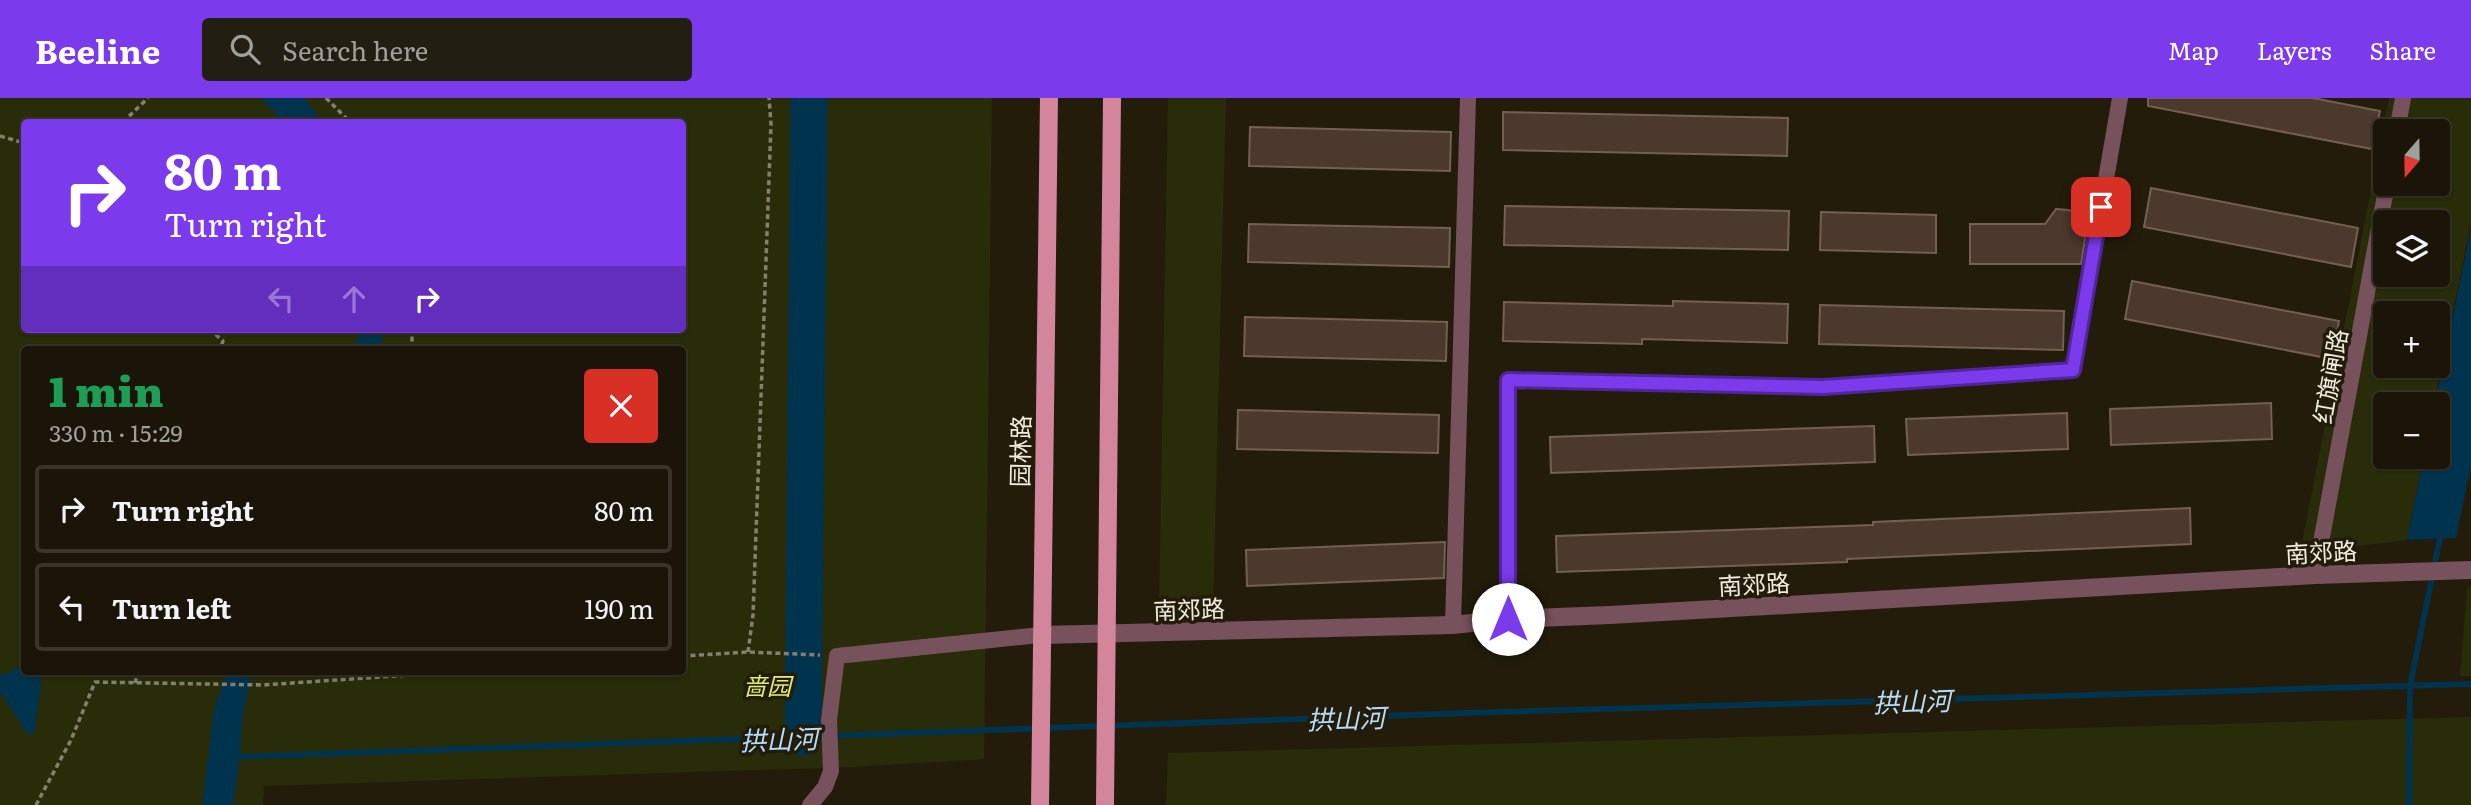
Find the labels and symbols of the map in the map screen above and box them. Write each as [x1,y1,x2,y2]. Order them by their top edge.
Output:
north arrow [2373,119,2450,196]
pin [2071,177,2131,237]
street label: 红旗闸路 [2303,326,2355,426]
street label: 园林路 [1001,415,1037,487]
street label: 南郊路 [2284,532,2358,570]
street label: 南郊路 [1717,564,1791,602]
position arrow [1471,582,1545,656]
street label: 南郊路 [1152,589,1226,627]
park label: 啬园 [743,667,794,702]
water label: 拱山河 [1872,679,1957,721]
water label: 拱山河 [1306,696,1391,738]
water label: 拱山河 [739,717,824,759]

